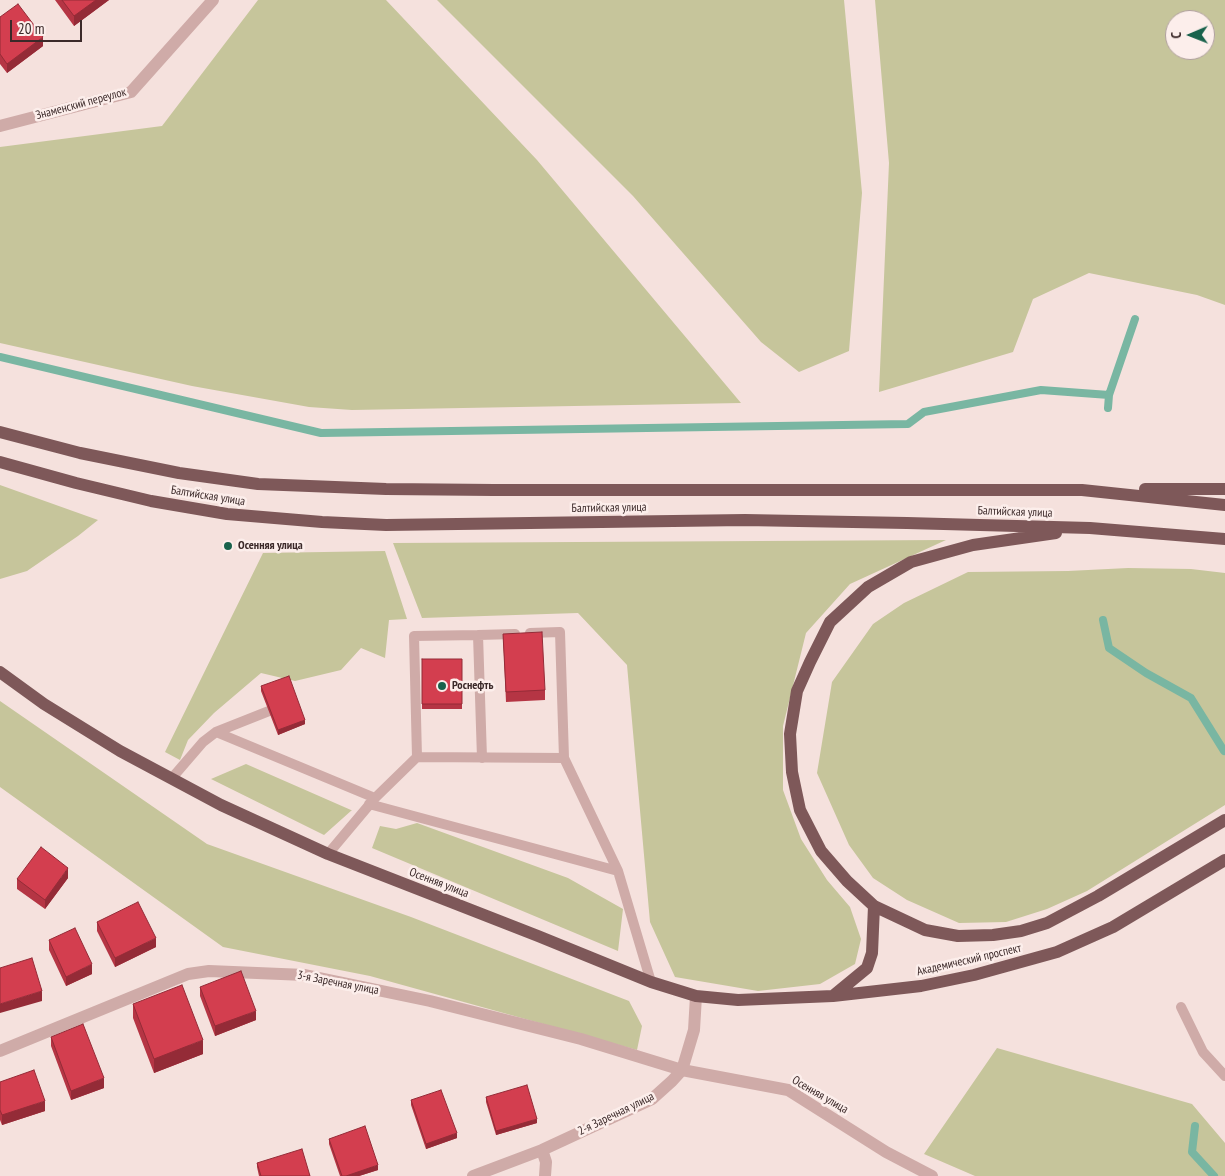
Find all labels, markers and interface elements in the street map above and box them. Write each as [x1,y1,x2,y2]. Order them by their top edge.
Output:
scale bar [12,10,85,42]
north arrow [1165,10,1215,60]
text: 20 m [18,19,44,38]
text: С [1167,32,1185,39]
street label: Знаменский переулок [34,85,128,123]
street label: Балтийская улица [170,483,246,509]
street label: Балтийская улица [571,500,647,516]
street label: Балтийская улица [977,503,1053,521]
place label: Осенняя улица [238,539,303,553]
marker: Осенняя улица [222,540,234,552]
place label: Роснефть [452,679,493,693]
marker: Роснефть [436,680,448,692]
street label: Осенняя улица [407,865,471,901]
street label: Академический проспект [915,941,1023,979]
street label: 3-я Заречная улица [296,968,380,998]
street label: Осенняя улица [789,1073,851,1117]
street label: 2-я Заречная улица [576,1089,656,1139]

